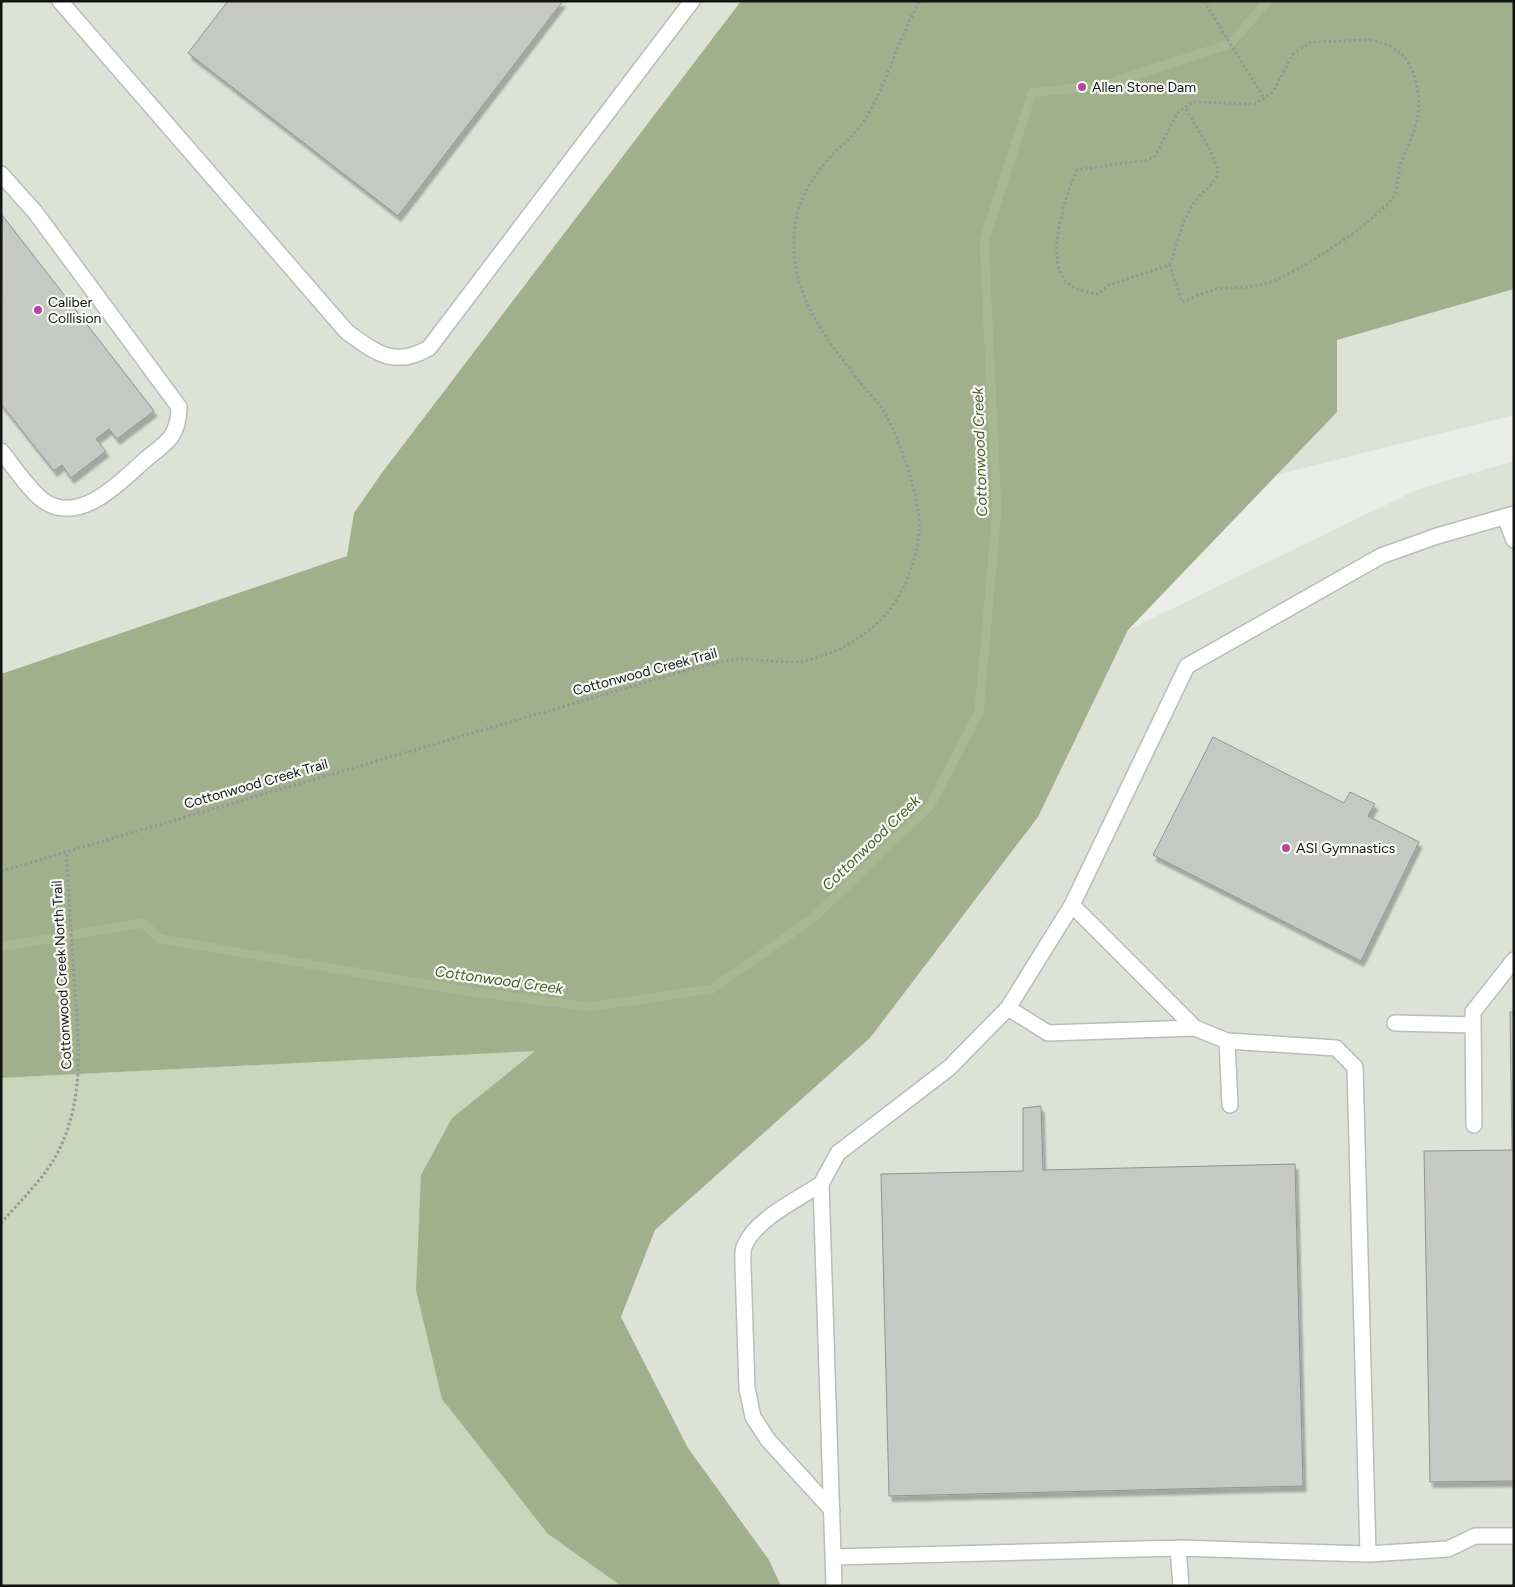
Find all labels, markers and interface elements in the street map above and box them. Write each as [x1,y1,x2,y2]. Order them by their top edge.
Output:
place label: Allen Stone Dam [1092,79,1196,96]
marker: Allen Stone Dam [1076,81,1088,93]
place label: Caliber Collision [48,294,102,327]
marker: Caliber Collision [32,304,44,316]
water label: Cottonwood Creek [969,386,991,517]
street label: Cottonwood Creek Trail [571,645,719,699]
street label: Cottonwood Creek Trail [182,755,330,813]
water label: Cottonwood Creek [818,791,924,894]
place label: ASI Gymnastics [1296,840,1395,857]
marker: ASI Gymnastics [1280,842,1292,854]
street label: Cottonwood Creek North Trail [49,880,75,1070]
water label: Cottonwood Creek [434,962,565,998]

